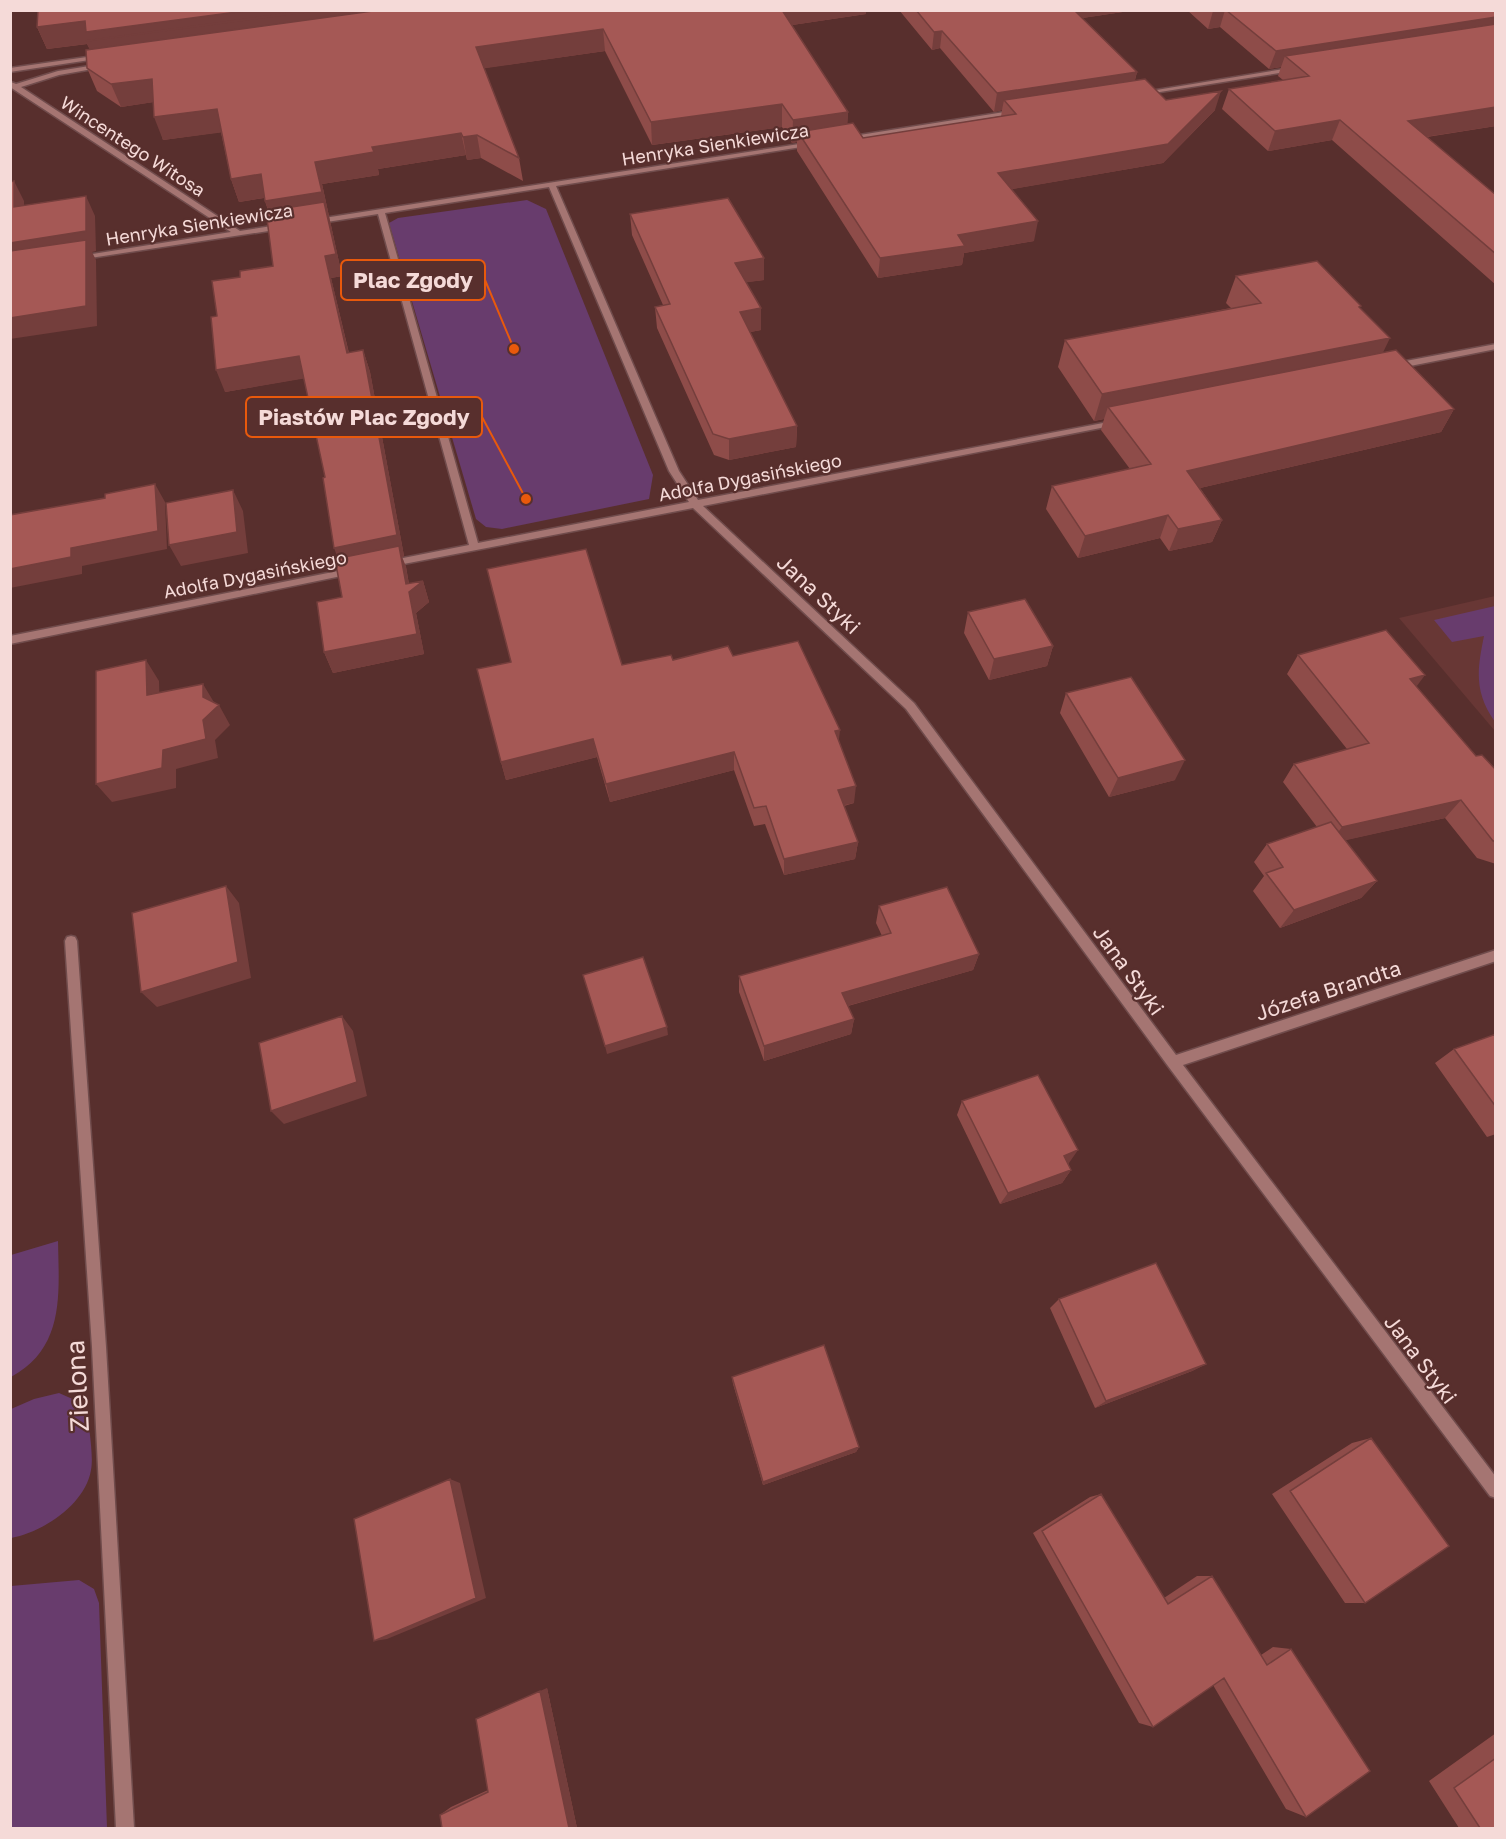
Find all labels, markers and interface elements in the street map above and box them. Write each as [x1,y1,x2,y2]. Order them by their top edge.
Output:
street label: Wincentego Witosa [57,91,209,201]
street label: Henryka Sienkiewicza [620,118,810,170]
street label: Henryka Sienkiewicza [104,198,294,250]
callout: Plac Zgody [341,260,485,300]
text: Plac Zgody [353,266,473,293]
callout: Piastów Plac Zgody [246,397,482,437]
text: Piastów Plac Zgody [258,403,470,430]
street label: Adolfa Dygasińskiego [657,448,843,506]
street label: Adolfa Dygasińskiego [162,545,348,603]
street label: Jana Styki [772,549,866,639]
street label: Jana Styki [1088,920,1170,1020]
street label: Józefa Brandta [1252,954,1404,1026]
street label: Jana Styki [1379,1309,1463,1409]
street label: Zielona [59,1339,95,1433]

